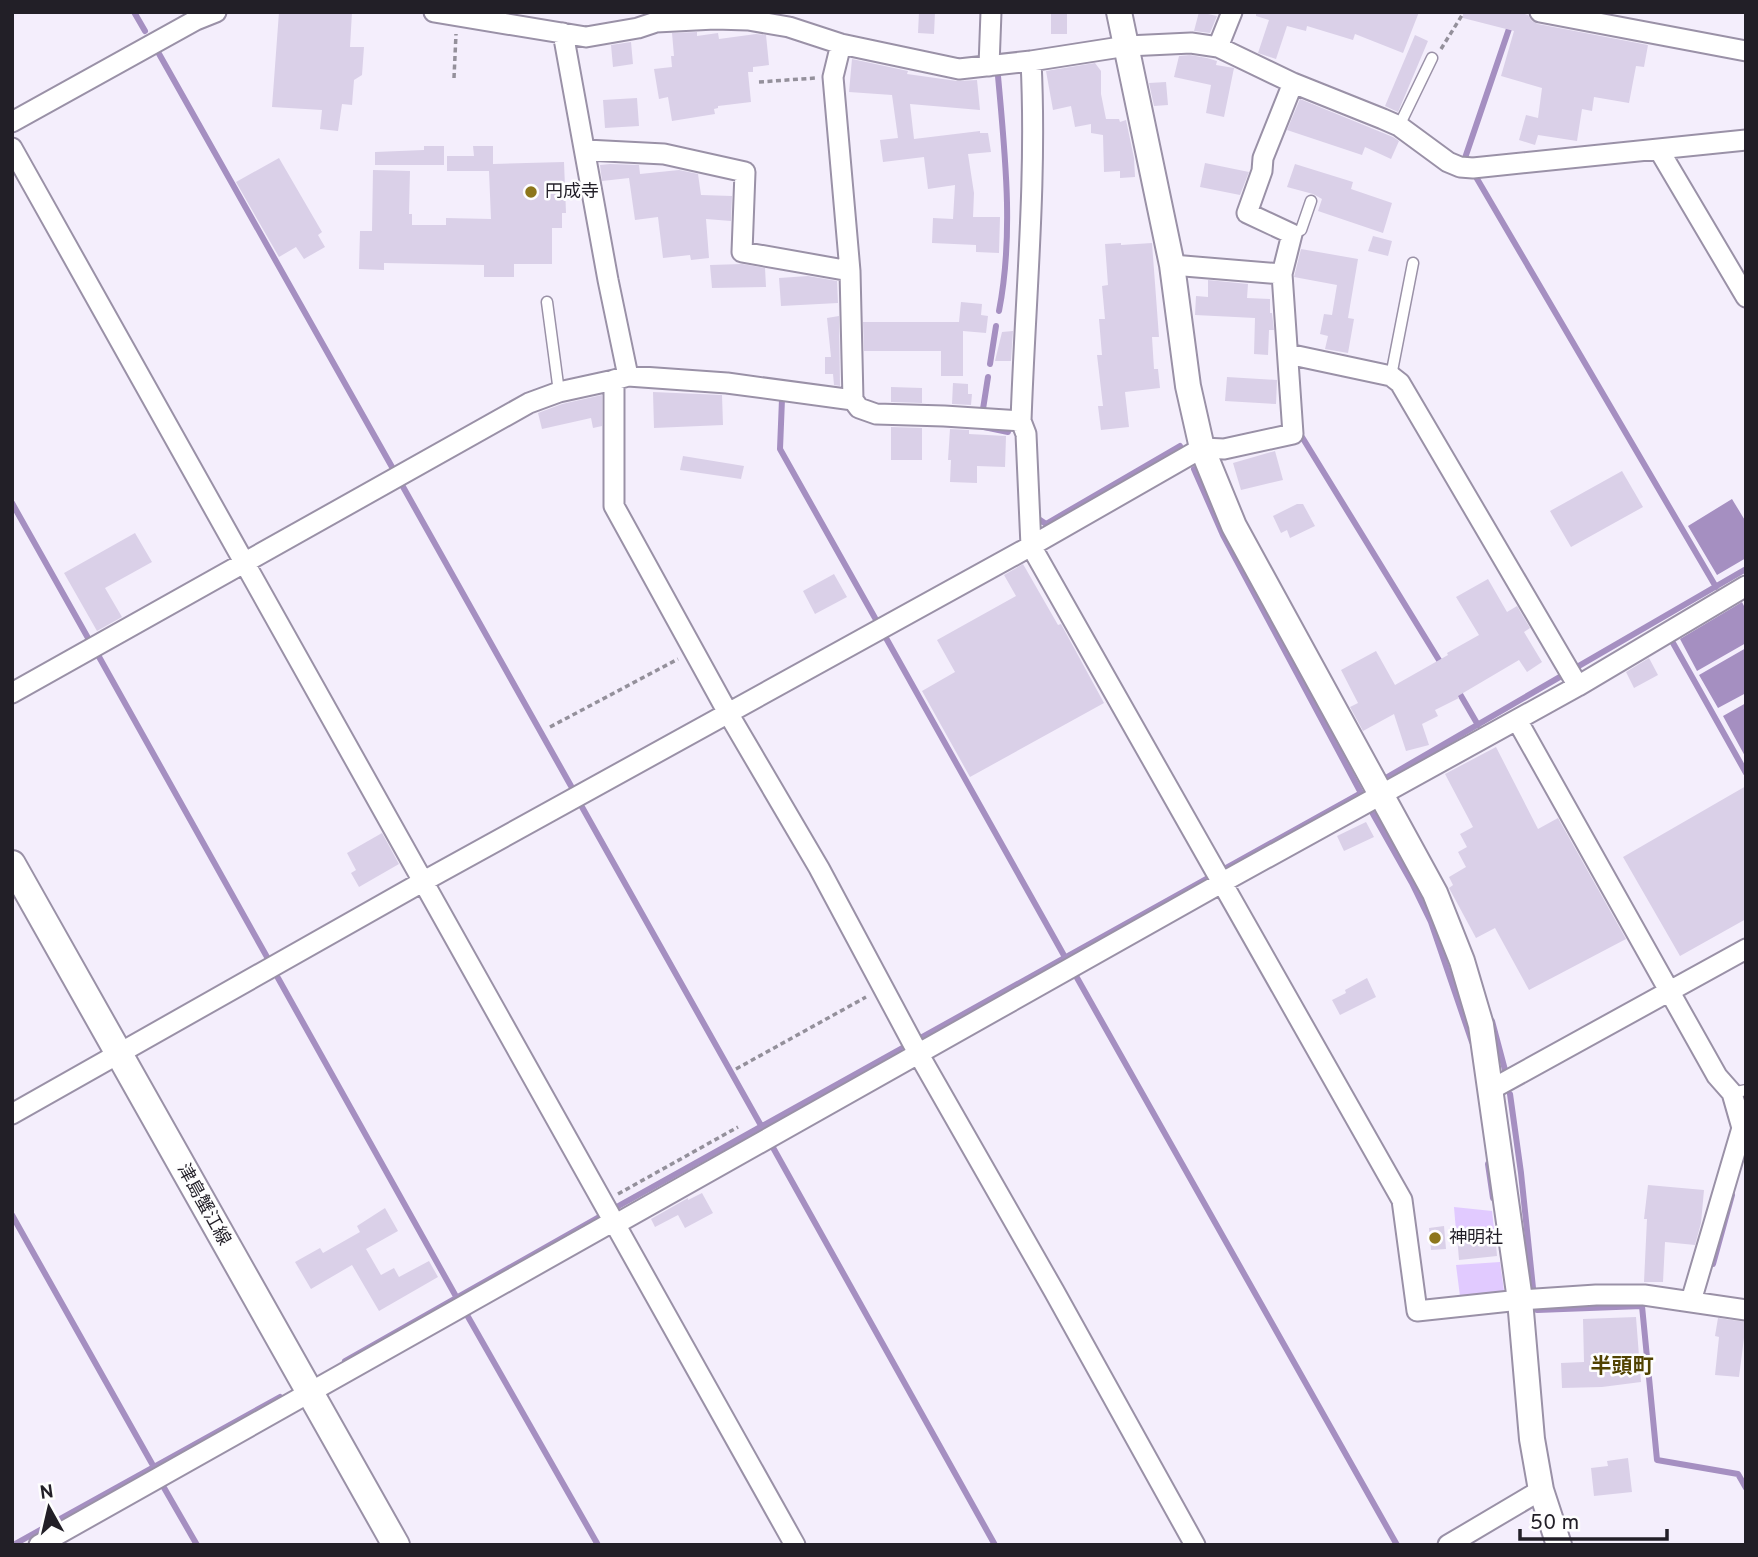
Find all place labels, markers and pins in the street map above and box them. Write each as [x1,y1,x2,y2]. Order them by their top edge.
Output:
place label: 円成寺 [545,181,599,204]
marker: 円成寺 [523,184,539,200]
place label: 神明社 [1449,1227,1503,1250]
marker: 神明社 [1427,1230,1443,1246]

